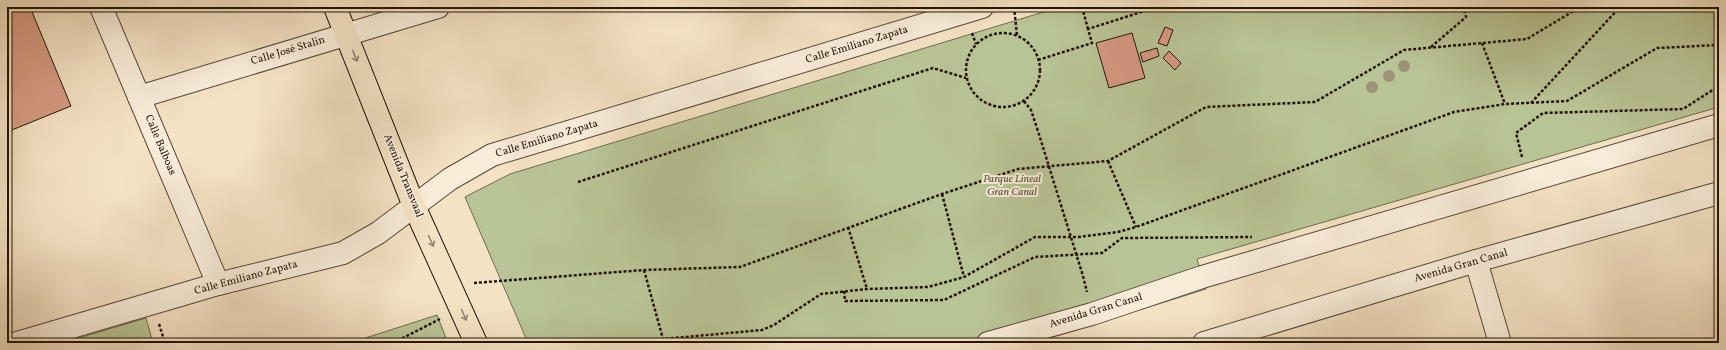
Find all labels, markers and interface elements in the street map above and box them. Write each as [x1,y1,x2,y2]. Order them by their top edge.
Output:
street label: Calle Emiliano Zapata [804,22,911,68]
street label: Calle José Stalin [249,32,327,69]
one-way arrow [352,50,360,62]
street label: Calle Balboas [141,112,180,178]
street label: Calle Emiliano Zapata [494,116,601,162]
street label: Avenida Transvaal [379,132,427,220]
park label: Parque Lineal Gran Canal [983,172,1041,200]
one-way arrow [428,235,435,247]
street label: Avenida Gran Canal [1412,245,1510,287]
street label: Calle Emiliano Zapata [193,257,300,299]
street label: Avenida Gran Canal [1048,290,1144,332]
one-way arrow [461,309,469,321]

